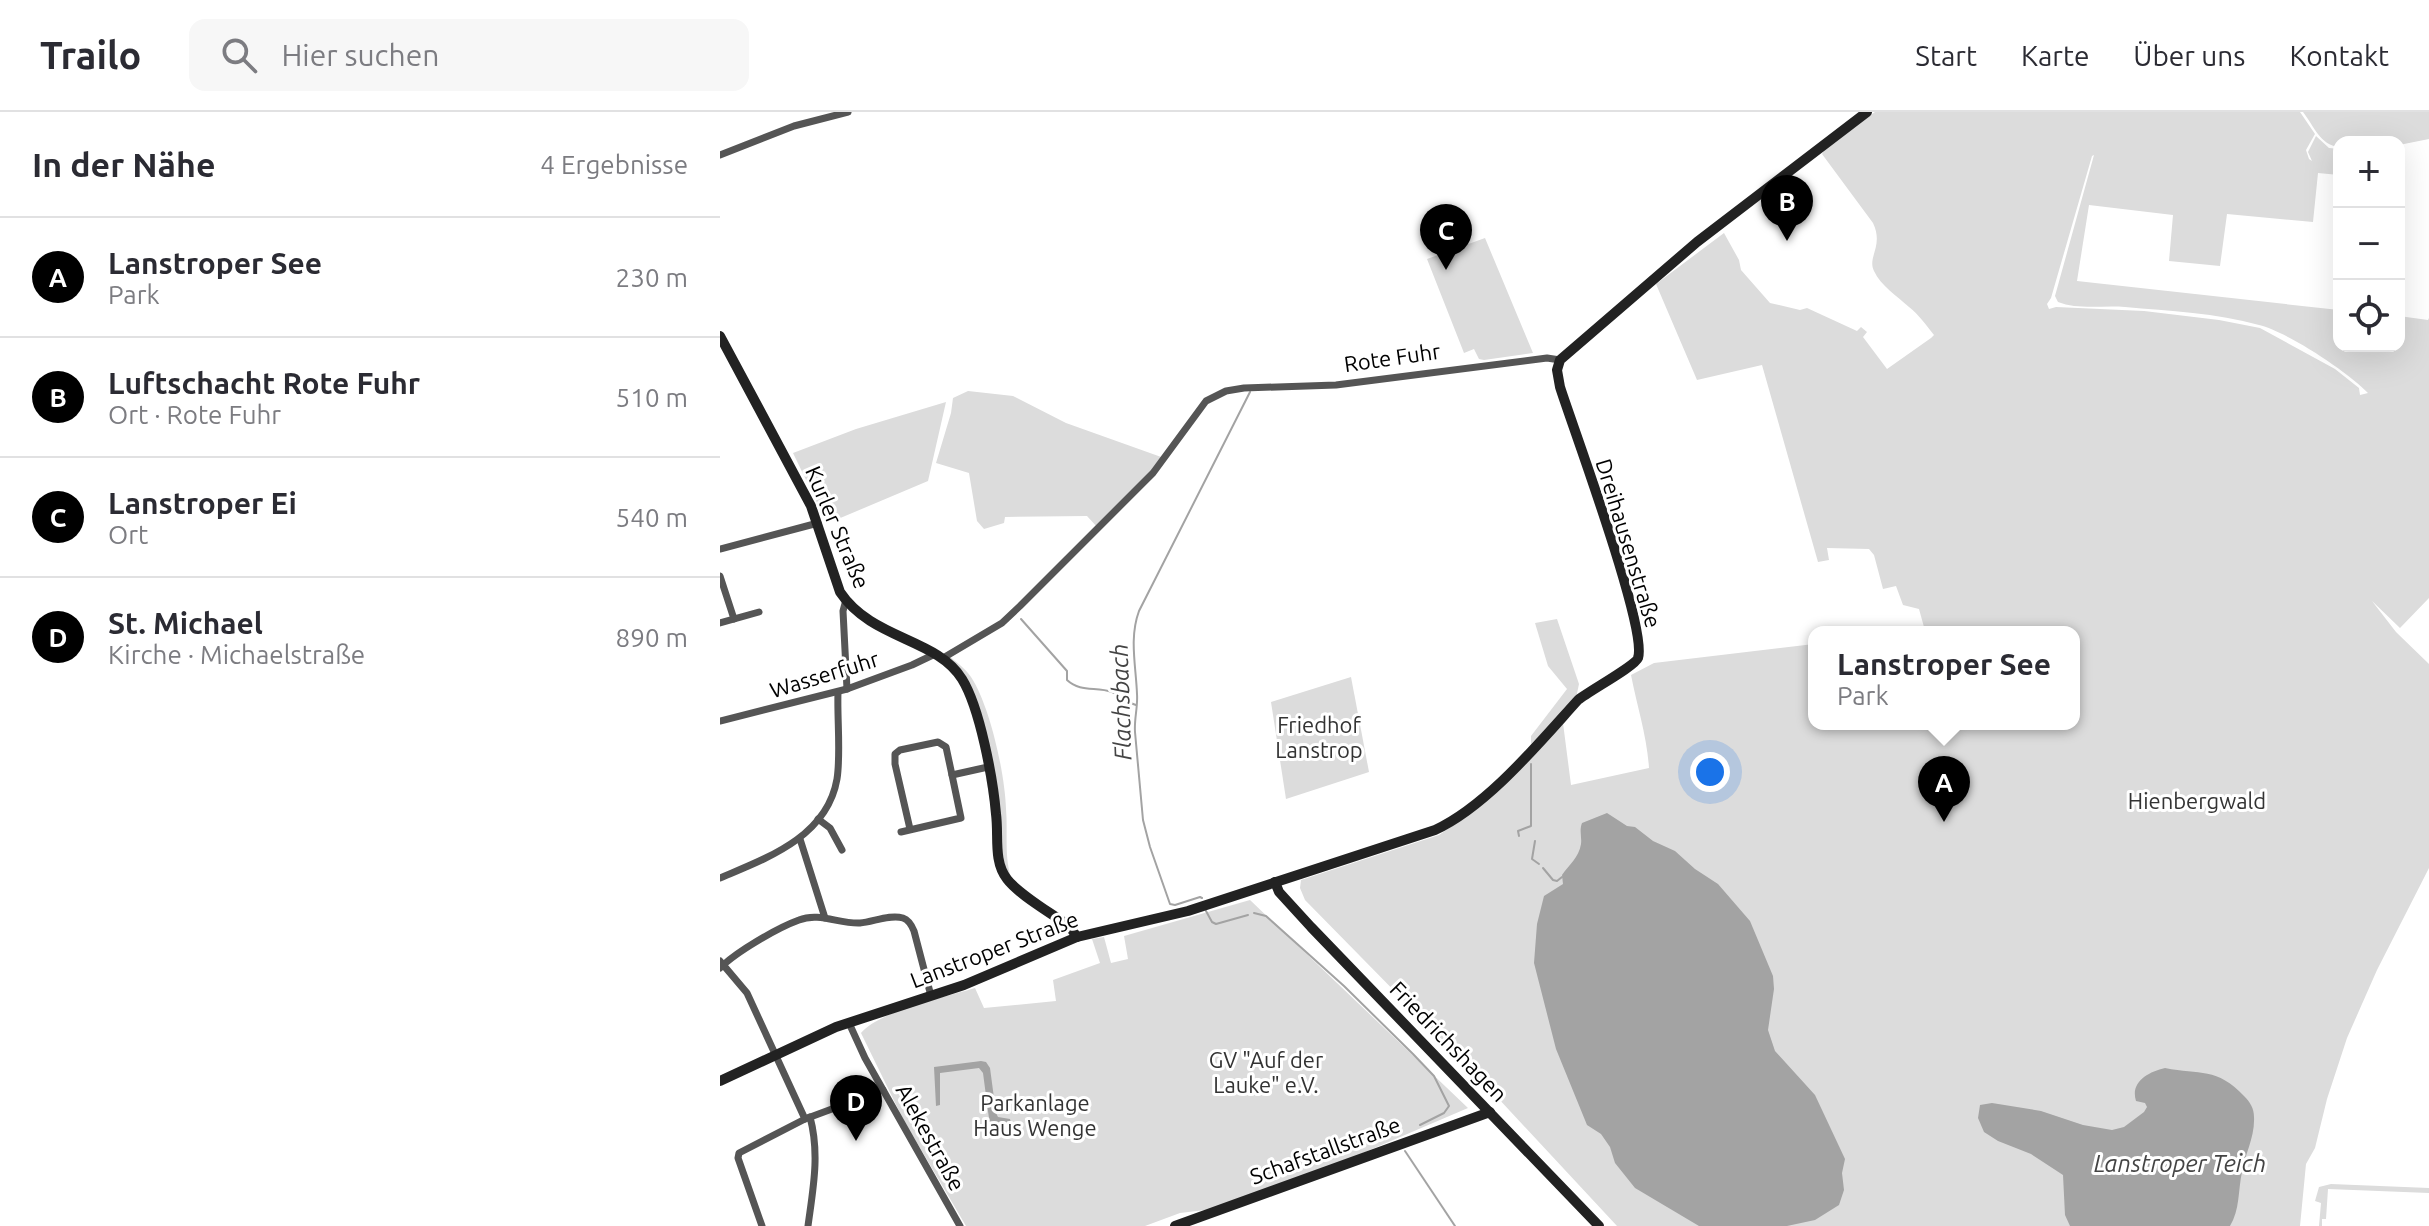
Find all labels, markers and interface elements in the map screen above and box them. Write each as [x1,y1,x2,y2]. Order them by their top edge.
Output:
search box [189,19,749,91]
icon: search [217,33,261,77]
text: Trailo [40,34,141,76]
text: Hier suchen [281,38,439,72]
text: Start [1915,40,1977,71]
text: Karte [2021,40,2089,71]
text: Über uns [2133,40,2245,71]
text: Kontakt [2289,40,2389,71]
map controls [2333,136,2405,352]
button: + [2333,136,2405,208]
text: In der Nähe [32,145,215,183]
text: 4 Ergebnisse [540,150,688,179]
pin: B [1761,175,1813,241]
pin: C [1420,204,1472,270]
button: − [2333,208,2405,280]
text: Lanstroper See [108,246,322,280]
text: A [49,263,67,292]
text: 230 m [616,263,688,292]
text: Park [108,280,160,309]
button: locate [2333,280,2405,352]
street label: Rote Fuhr [1342,338,1442,376]
text: Luftschacht Rote Fuhr [108,366,420,400]
text: B [49,383,67,412]
text: 510 m [616,383,688,412]
text: Ort · Rote Fuhr [108,400,281,429]
street label: Dreihausenstraße [1591,456,1667,630]
street label: Kurler Straße [801,462,875,592]
text: Lanstroper Ei [108,486,297,520]
text: C [50,503,66,532]
text: 540 m [616,503,688,532]
text: Ort [108,520,148,549]
text: St. Michael [108,606,263,640]
text: D [49,623,67,652]
text: 890 m [616,623,688,652]
popup [1808,626,2080,730]
text: Kirche · Michaelstraße [108,640,365,669]
water label: Flachsbach [1105,643,1137,761]
street label: Wasserfuhr [766,645,882,702]
text: Lanstroper See [1837,647,2051,681]
text: Park [1837,681,1889,710]
park label: Friedhof Lanstrop [1275,712,1363,762]
your location [1690,752,1730,792]
pin: A [1918,756,1970,822]
park label: Hienbergwald [2128,788,2266,813]
street label: Lanstroper Straße [906,905,1082,993]
street label: Friedrichshagen [1385,976,1513,1106]
park label: GV "Auf der Lauke" e.V. [1209,1047,1324,1097]
pin: D [830,1075,882,1141]
street label: Alekestraße [891,1079,971,1195]
park label: Parkanlage Haus Wenge [973,1090,1097,1140]
street label: Schafstallstraße [1246,1111,1404,1189]
water label: Lanstroper Teich [2094,1150,2266,1177]

